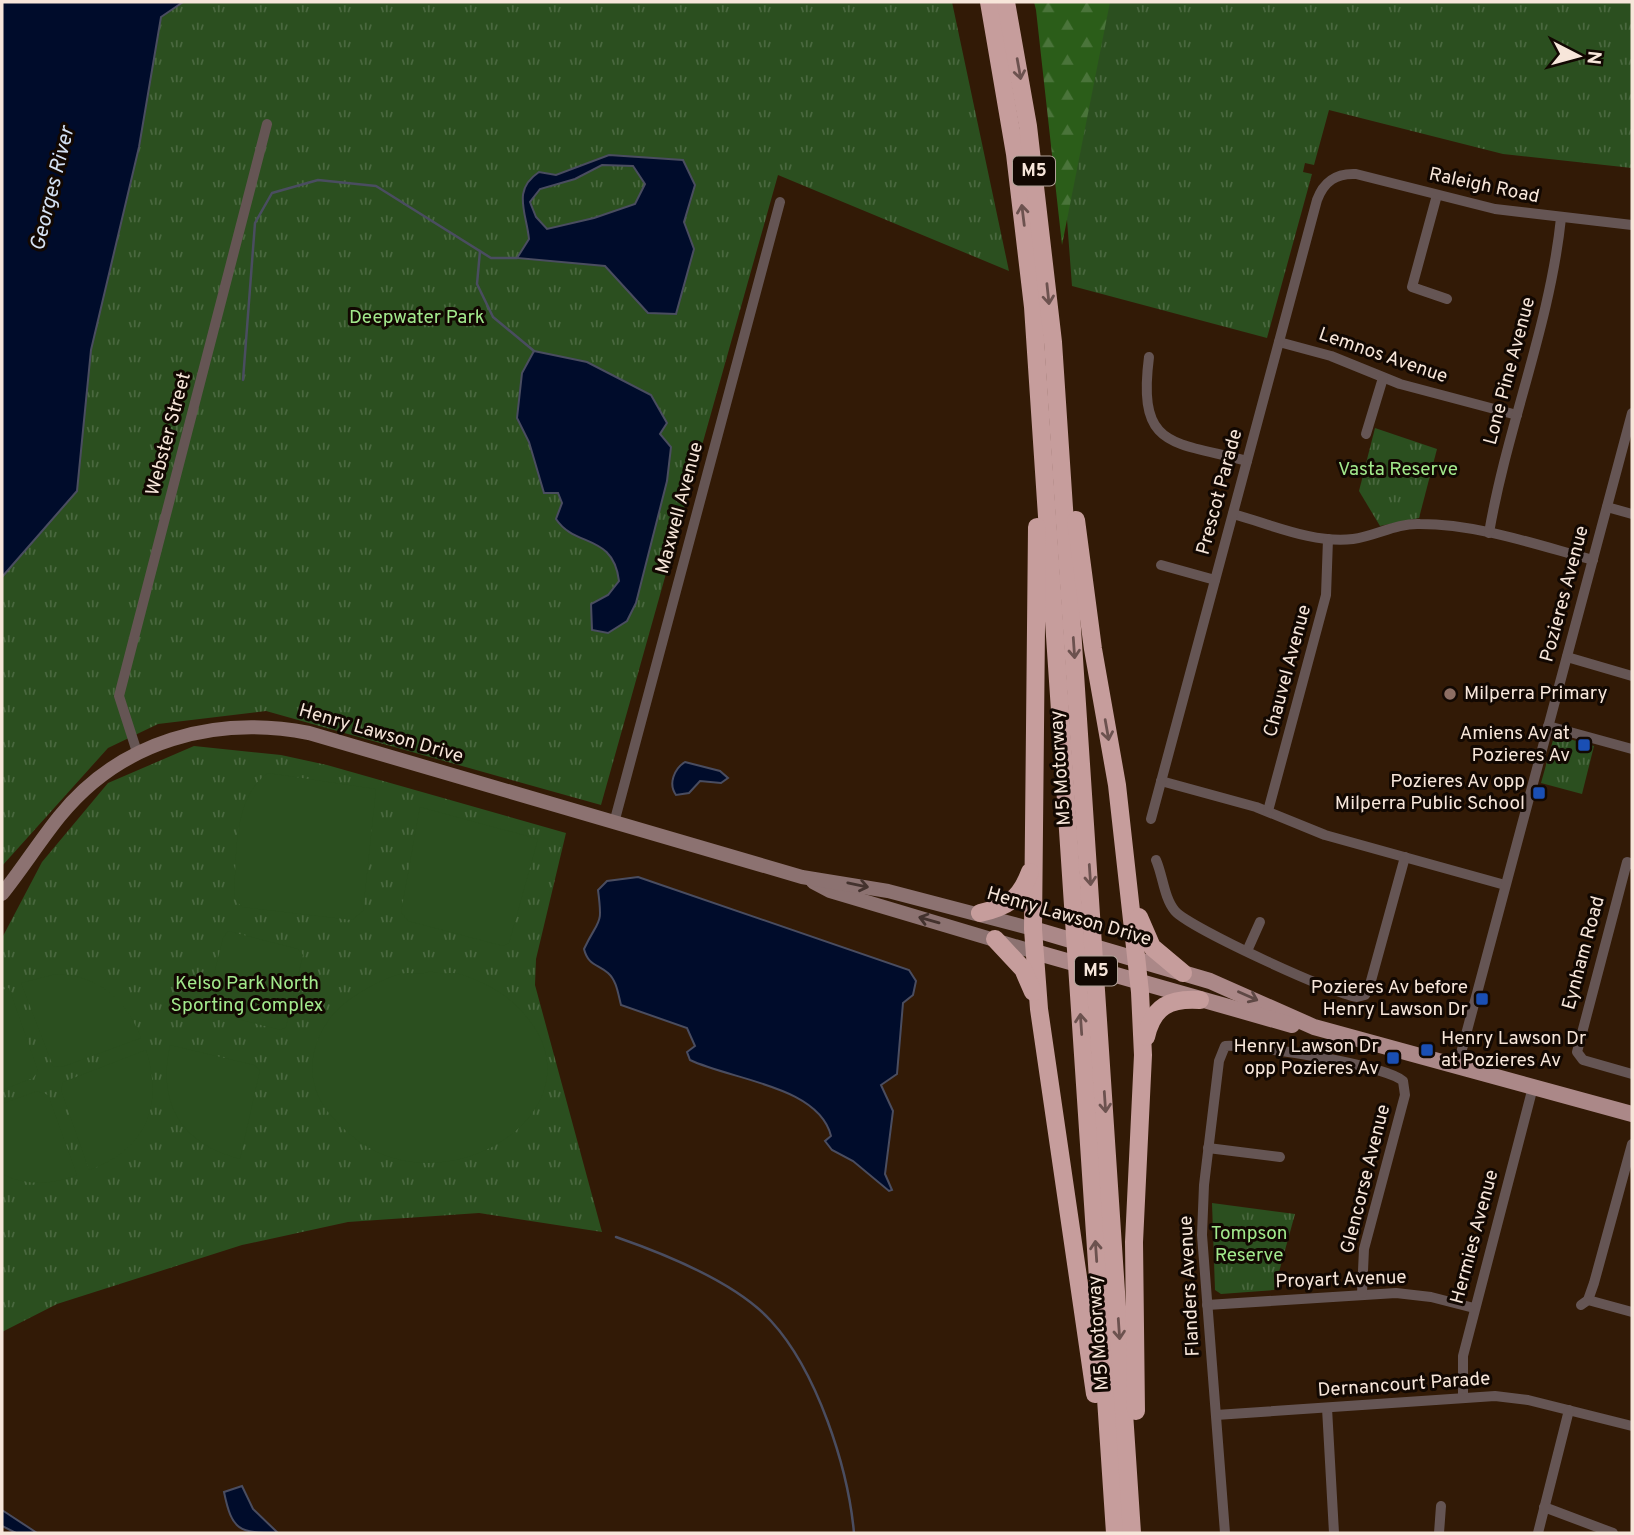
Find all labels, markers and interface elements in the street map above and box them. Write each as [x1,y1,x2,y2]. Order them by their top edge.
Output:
north arrow [1543,21,1613,91]
text: N [1580,50,1606,66]
one-way arrow [1013,57,1026,80]
water label: Georges River [25,122,82,254]
road number: M5 [1013,156,1055,186]
street label: Raleigh Road [1427,163,1541,209]
one-way arrow [1016,204,1029,227]
one-way arrow [1042,283,1055,305]
street label: Lone Pine Avenue [1479,294,1541,448]
park label: Deepwater Park [349,306,485,330]
street label: Lemnos Avenue [1315,323,1451,389]
street label: Webster Street [141,370,197,498]
street label: Prescot Parade [1192,426,1248,558]
street label: Maxwell Avenue [651,440,709,576]
park label: Vasta Reserve [1338,458,1458,482]
street label: Pozieres Avenue [1535,523,1595,665]
street label: Chauvel Avenue [1259,602,1317,740]
one-way arrow [1068,637,1081,659]
place label: Milperra Primary [1464,682,1607,706]
marker: Milperra Primary [1442,686,1458,702]
street label: Henry Lawson Drive [296,699,466,769]
street label: M5 Motorway [1045,709,1077,827]
one-way arrow [1101,718,1114,741]
place label: Amiens Av at Pozieres Av [1459,722,1570,768]
marker: Amiens Av at Pozieres Av [1576,737,1592,753]
place label: Pozieres Av opp Milperra Public School [1335,770,1525,816]
marker: Pozieres Av opp Milperra Public School [1531,785,1547,801]
one-way arrow [1084,863,1097,886]
one-way arrow [846,878,869,892]
street label: Henry Lawson Drive [984,882,1154,952]
street label: Eynham Road [1557,893,1611,1013]
one-way arrow [918,913,940,926]
road number: M5 [1075,956,1117,986]
park label: Kelso Park North Sporting Complex [171,972,324,1018]
place label: Pozieres Av before Henry Lawson Dr [1311,976,1469,1022]
one-way arrow [1236,990,1258,1003]
marker: Pozieres Av before Henry Lawson Dr [1474,991,1490,1007]
one-way arrow [1074,1013,1087,1036]
place label: Henry Lawson Dr at Pozieres Av [1441,1027,1587,1073]
place label: Henry Lawson Dr opp Pozieres Av [1233,1035,1380,1081]
marker: Henry Lawson Dr at Pozieres Av [1419,1042,1435,1058]
marker: Henry Lawson Dr opp Pozieres Av [1385,1050,1401,1066]
one-way arrow [1099,1090,1112,1113]
street label: Glencorse Avenue [1336,1102,1396,1256]
street label: Hermies Avenue [1446,1167,1504,1307]
street label: Flanders Avenue [1174,1215,1206,1357]
park label: Tompson Reserve [1211,1222,1287,1268]
one-way arrow [1089,1240,1102,1263]
street label: Proyart Avenue [1275,1266,1407,1294]
street label: M5 Motorway [1083,1274,1115,1392]
one-way arrow [1113,1318,1126,1341]
street label: Dernancourt Parade [1317,1367,1491,1403]

